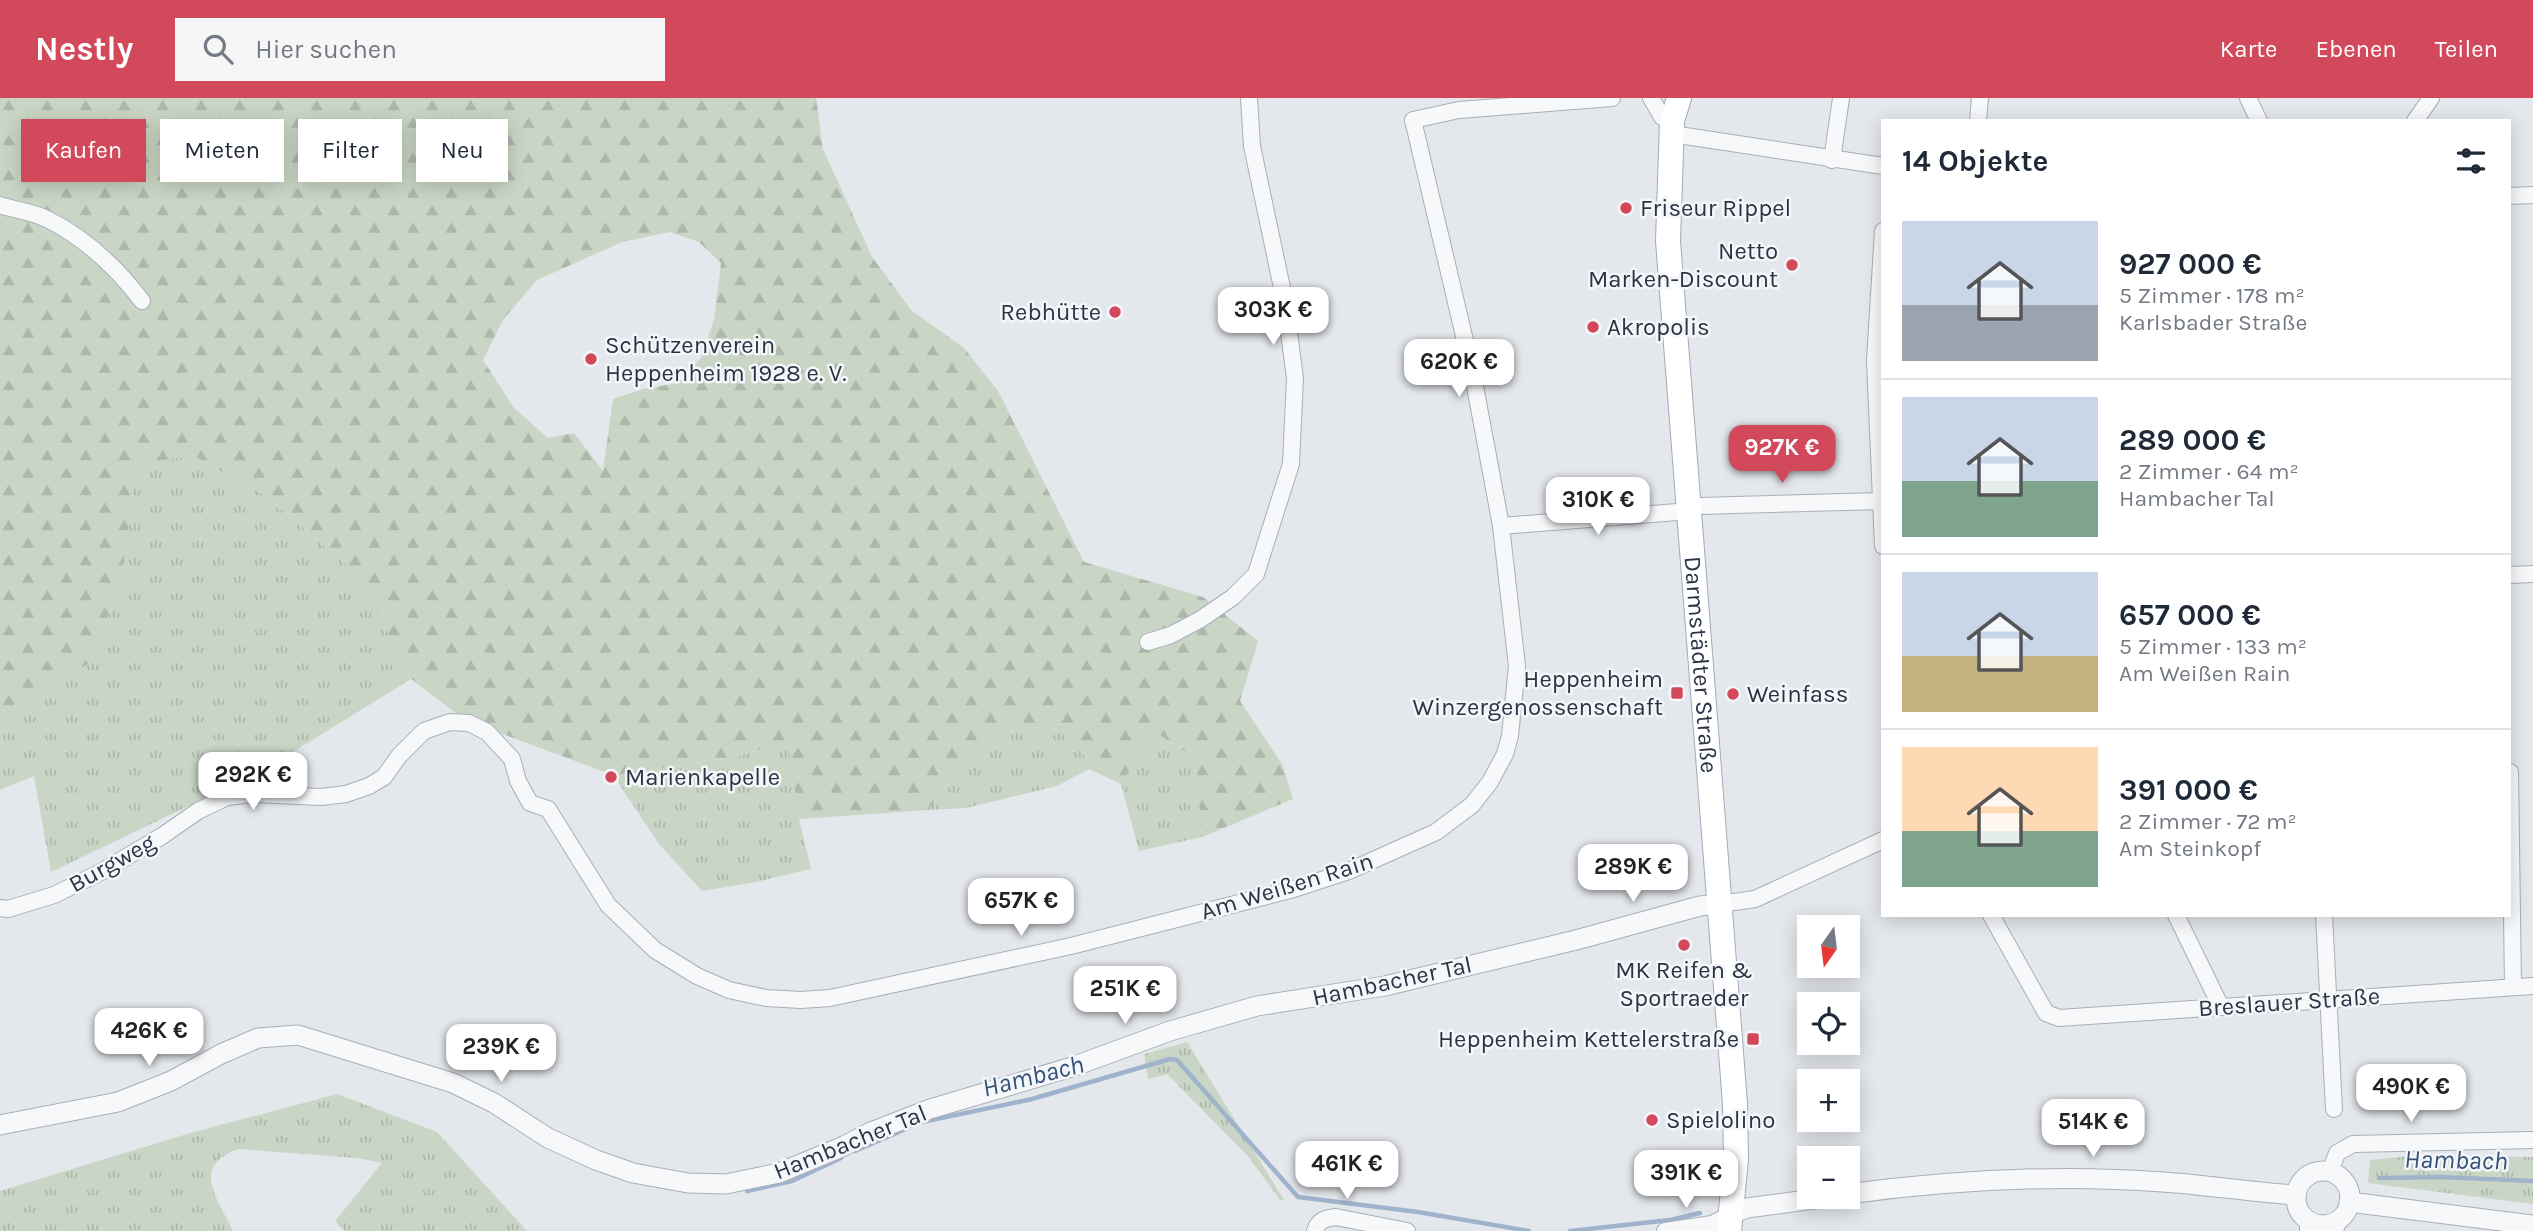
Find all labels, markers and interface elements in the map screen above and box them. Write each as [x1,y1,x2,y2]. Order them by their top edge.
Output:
search box [175,18,665,81]
text: Nestly [35,30,133,68]
icon: search [199,30,237,68]
text: Hier suchen [255,34,397,65]
text: Karte [2220,35,2277,63]
text: Ebenen [2315,35,2397,63]
text: Teilen [2435,35,2498,63]
chip: Kaufen [21,119,146,182]
chip: Mieten [160,119,284,182]
chip: Filter [298,119,402,182]
chip: Neu [416,119,508,182]
icon: filters [2452,142,2490,180]
text: 14 Objekte [1902,143,2048,179]
place label: Friseur Rippel [1640,194,1791,222]
marker: Friseur Rippel [1618,200,1634,216]
place label: Netto Marken-Discount [1588,237,1778,293]
text: 927 000 € [2119,246,2262,282]
icon: home [1958,249,2042,333]
marker: Netto Marken-Discount [1784,257,1800,273]
text: 5 Zimmer · 178 m² [2119,282,2305,309]
pin: 303K € [1216,288,1330,347]
text: 303K € [1234,296,1312,323]
place label: Rebhütte [1000,298,1101,326]
marker: Rebhütte [1107,304,1123,320]
text: Karlsbader Straße [2119,309,2307,336]
place label: Akropolis [1607,313,1710,341]
marker: Akropolis [1585,319,1601,335]
place label: Schützenverein Heppenheim 1928 e. V. [605,331,847,387]
pin: 620K € [1402,340,1516,399]
text: 620K € [1420,348,1498,375]
marker: Schützenverein Heppenheim 1928 e. V. [583,351,599,367]
text: 289 000 € [2119,422,2266,458]
icon: home [1958,425,2042,509]
pin: 927K € [1725,426,1839,485]
text: 927K € [1745,434,1819,461]
text: 2 Zimmer · 64 m² [2119,458,2299,485]
pin: 310K € [1541,478,1655,537]
text: Hambacher Tal [2119,485,2275,512]
text: 310K € [1562,486,1634,513]
street label: Darmstädter Straße [1679,555,1723,774]
text: 657 000 € [2119,597,2261,633]
icon: home [1958,600,2042,684]
text: 5 Zimmer · 133 m² [2119,633,2307,660]
text: Am Weißen Rain [2119,660,2290,687]
place label: Heppenheim Winzergenossenschaft [1412,665,1663,721]
place label: Weinfass [1747,680,1848,708]
marker: Heppenheim Winzergenossenschaft [1669,685,1685,701]
marker: Weinfass [1725,686,1741,702]
pin: 292K € [196,752,310,812]
text: 292K € [214,761,292,788]
place label: Marienkapelle [625,763,780,791]
marker: Marienkapelle [603,769,619,785]
text: 391 000 € [2119,772,2258,808]
icon: home [1958,775,2042,859]
text: 2 Zimmer · 72 m² [2119,808,2297,835]
street label: Burgweg [64,828,161,898]
text: Am Steinkopf [2119,835,2261,862]
pin: 289K € [1576,844,1690,904]
street label: Am Weißen Rain [1197,846,1377,926]
text: 289K € [1594,853,1672,880]
pin: 657K € [964,878,1078,938]
text: 657K € [984,887,1058,914]
north arrow [1797,915,1860,978]
map controls [1797,915,1860,1209]
marker: MK Reifen & Sportraeder [1676,937,1692,953]
street label: Hambacher Tal [1310,950,1474,1012]
place label: MK Reifen & Sportraeder [1615,956,1753,1012]
pin: 251K € [1068,967,1182,1026]
text: 251K € [1090,975,1160,1002]
street label: Breslauer Straße [2197,982,2381,1022]
button: locate [1797,992,1860,1055]
pin: 426K € [92,1009,206,1068]
text: 426K € [111,1017,188,1044]
pin: 239K € [444,1024,558,1084]
place label: Heppenheim Kettelerstraße [1438,1025,1739,1053]
marker: Heppenheim Kettelerstraße [1745,1031,1761,1047]
text: 239K € [462,1033,540,1060]
water label: Hambach [979,1048,1087,1104]
pin: 490K € [2354,1065,2468,1124]
button: + [1797,1069,1860,1132]
text: 490K € [2372,1073,2450,1100]
street label: Hambacher Tal [769,1099,931,1185]
pin: 514K € [2036,1100,2150,1159]
place label: Spielolino [1666,1106,1775,1134]
text: 514K € [2058,1108,2128,1135]
marker: Spielolino [1644,1112,1660,1128]
pin: 461K € [1290,1142,1404,1201]
water label: Hambach [2404,1144,2508,1176]
button: − [1797,1146,1860,1209]
text: 461K € [1311,1150,1383,1177]
pin: 391K € [1629,1150,1743,1210]
text: 391K € [1650,1159,1722,1186]

